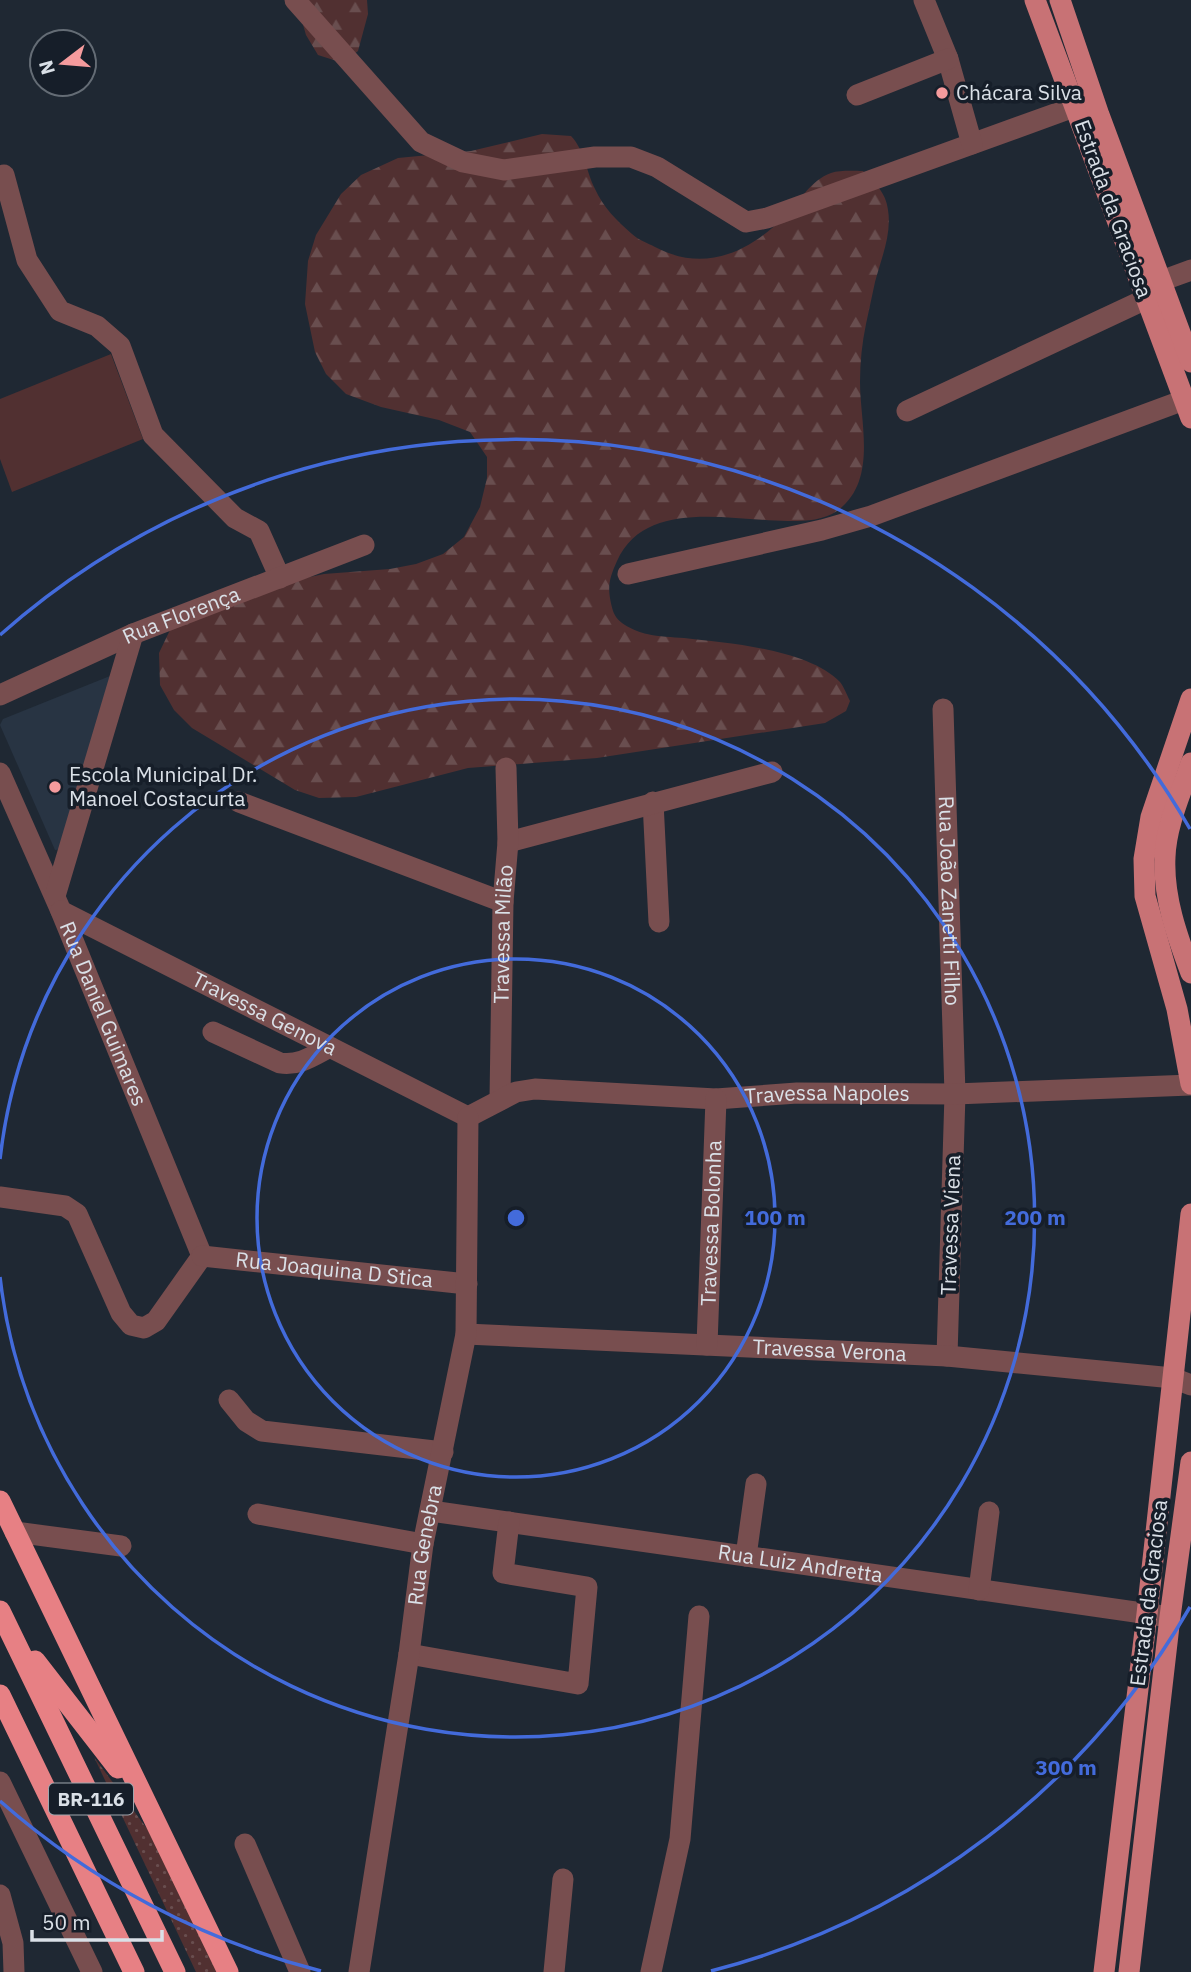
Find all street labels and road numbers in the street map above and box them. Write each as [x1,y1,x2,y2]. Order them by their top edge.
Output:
street label: Estrada da Graciosa [1069,116,1159,302]
street label: Rua Florença [118,579,244,650]
street label: Rua João Zanetti Filho [933,795,967,1006]
street label: Travessa Milão [486,863,519,1004]
street label: Rua Daniel Guimares [54,917,154,1110]
street label: Travessa Genova [188,965,342,1061]
street label: Travessa Napoles [743,1078,910,1110]
street label: Travessa Bolonha [693,1140,727,1307]
street label: Travessa Viena [934,1154,966,1296]
street label: Rua Joaquina D Stica [234,1245,435,1293]
street label: Travessa Verona [752,1332,907,1367]
street label: Rua Genebra [400,1482,448,1607]
street label: Estrada da Graciosa [1123,1498,1173,1688]
street label: Rua Luiz Andretta [716,1537,885,1589]
road number: BR-116 [49,1784,133,1814]

